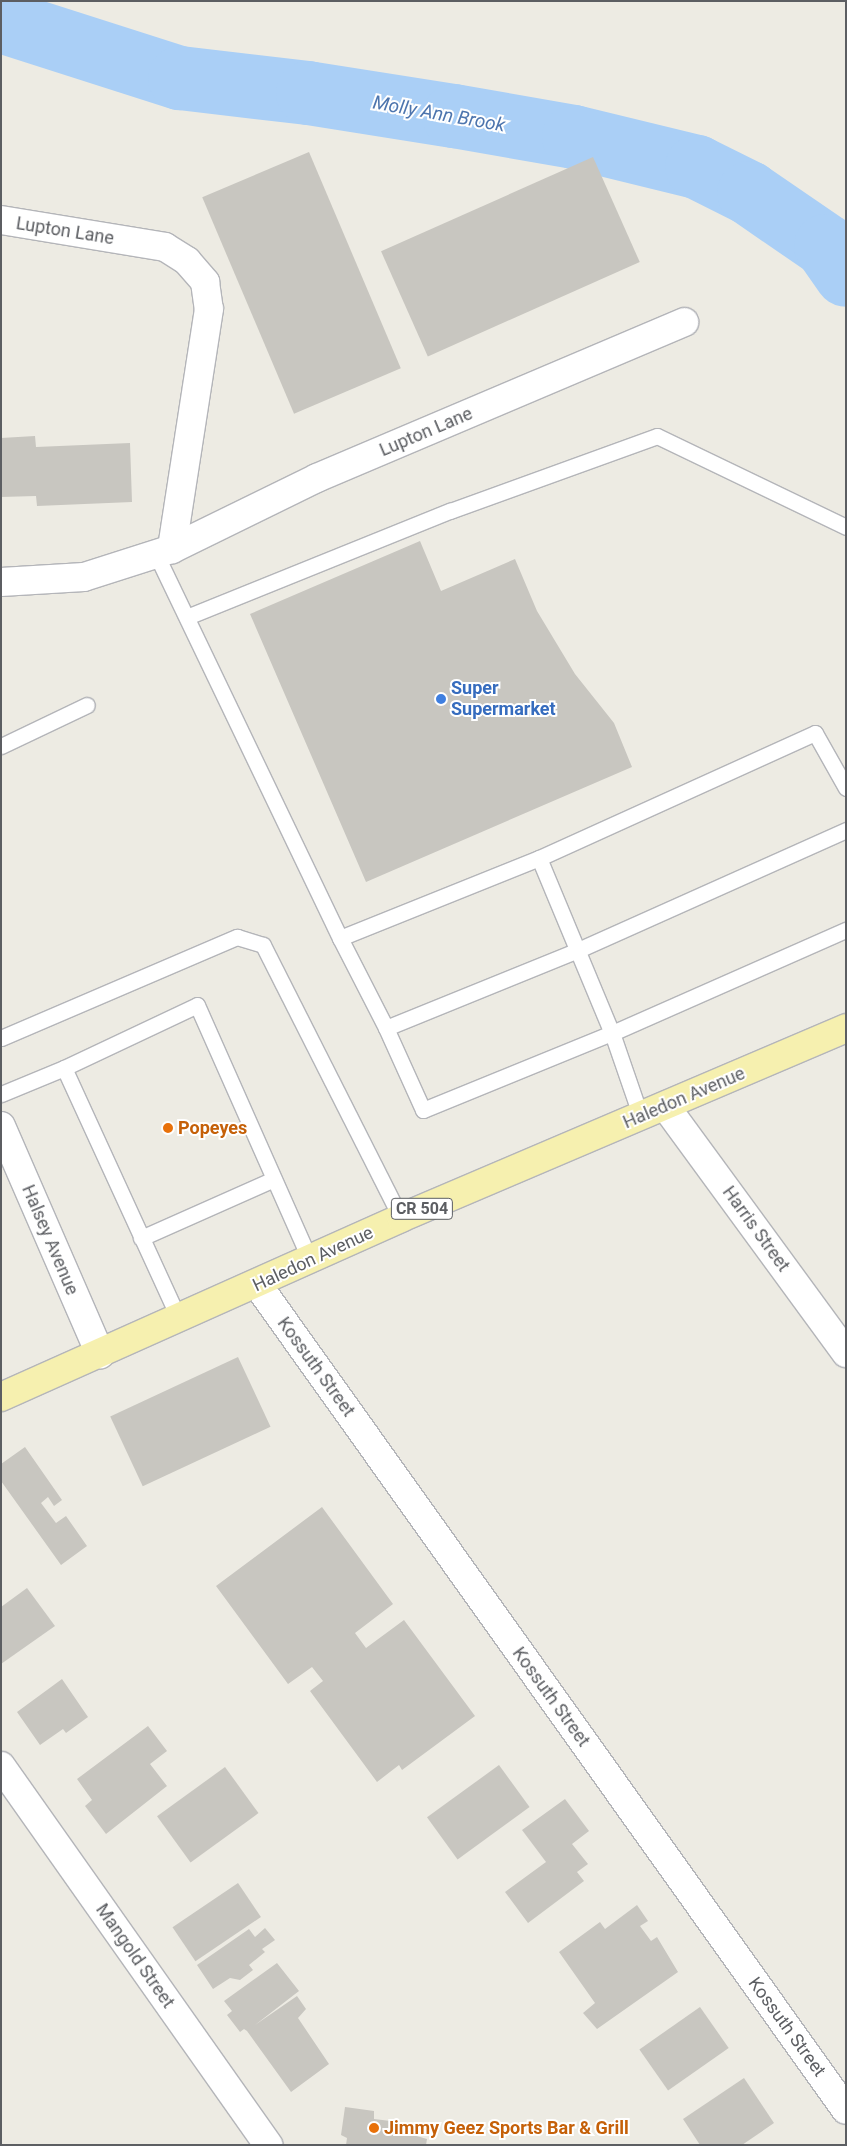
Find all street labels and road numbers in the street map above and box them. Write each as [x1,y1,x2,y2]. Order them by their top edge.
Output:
street label: Lupton Lane [15,213,115,249]
street label: Lupton Lane [376,403,476,461]
street label: Haledon Avenue [620,1063,748,1133]
street label: Halsey Avenue [17,1182,83,1298]
street label: Harris Street [718,1182,794,1276]
road number: CR 504 [391,1196,453,1222]
street label: Haledon Avenue [249,1222,377,1296]
street label: Kossuth Street [273,1313,359,1421]
street label: Kossuth Street [508,1643,594,1751]
street label: Mangold Street [91,1900,179,2012]
street label: Kossuth Street [744,1973,830,2081]

